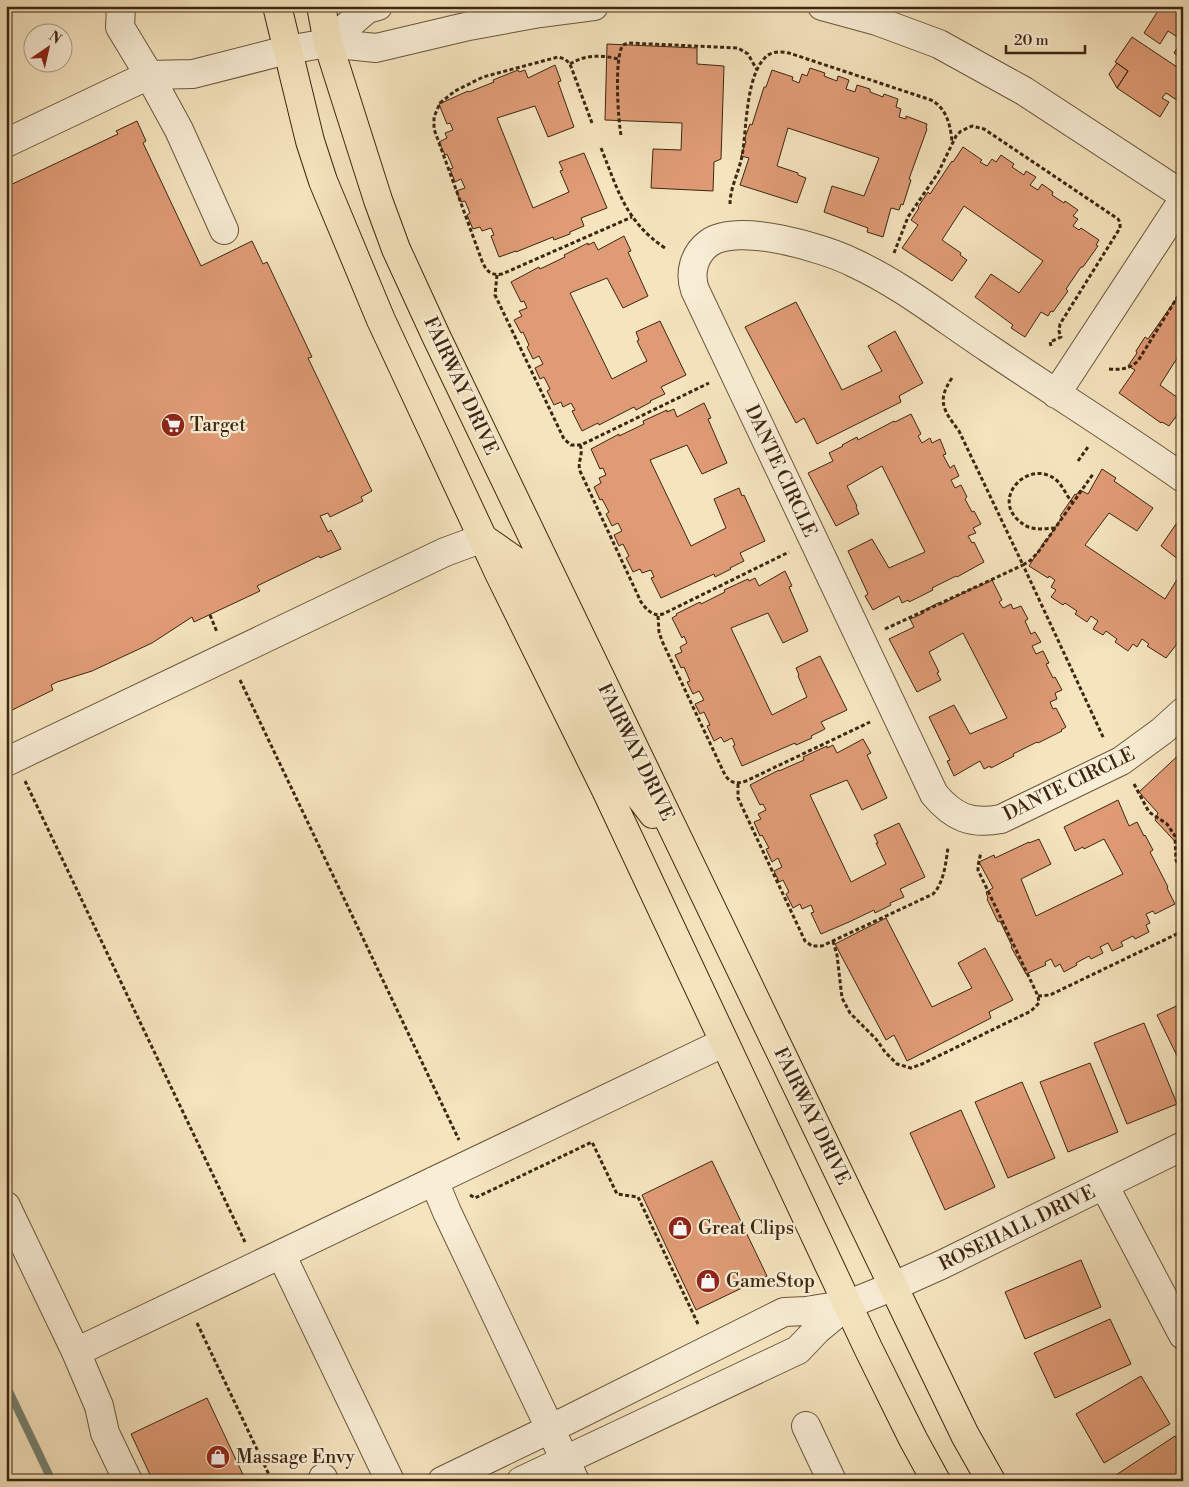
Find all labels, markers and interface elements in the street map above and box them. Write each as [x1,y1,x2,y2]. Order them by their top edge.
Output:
north arrow [22,22,72,72]
scale bar [1006,22,1085,54]
text: N [45,27,64,49]
text: 20 m [1014,31,1049,50]
street label: FAIRWAY DRIVE [418,313,504,459]
street label: DANTE CIRCLE [740,401,822,541]
supermarket icon: Target [160,412,186,438]
place label: Target [190,413,246,437]
street label: FAIRWAY DRIVE [592,679,680,825]
street label: DANTE CIRCLE [999,742,1139,826]
street label: FAIRWAY DRIVE [768,1043,856,1189]
street label: ROSEHALL DRIVE [935,1180,1099,1276]
shop icon: Great Clips [667,1215,693,1241]
place label: Great Clips [698,1216,794,1240]
shop icon: GameStop [695,1268,721,1294]
place label: GameStop [726,1269,815,1293]
shop icon: Massage Envy [205,1444,231,1470]
place label: Massage Envy [236,1445,356,1469]

